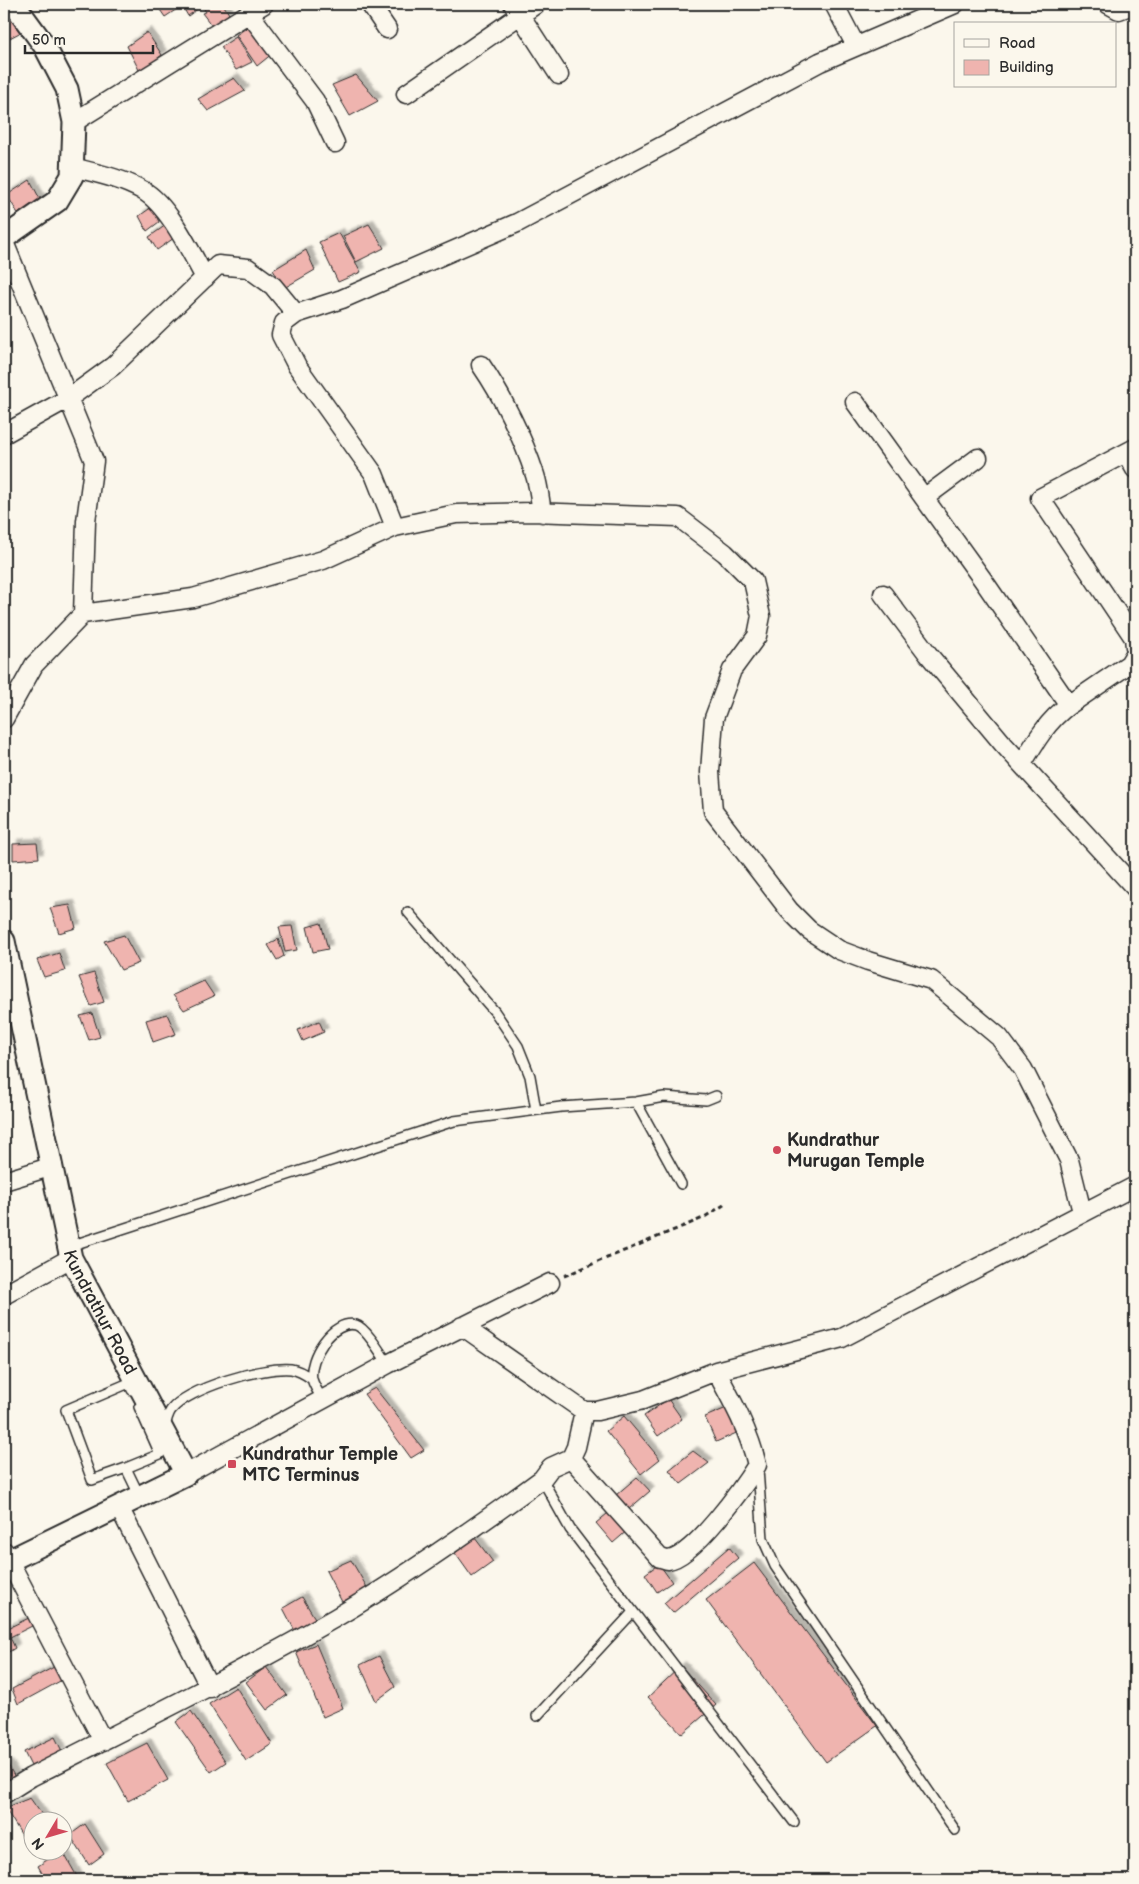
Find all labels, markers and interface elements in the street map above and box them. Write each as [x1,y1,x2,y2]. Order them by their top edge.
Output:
scale bar [25,22,152,54]
legend [954,22,1116,88]
text: 50 m [32,31,66,50]
text: Road [999,34,1035,53]
text: Building [999,58,1054,77]
place label: Kundrathur Murugan Temple [787,1130,925,1172]
marker: Kundrathur Murugan Temple [771,1144,783,1156]
street label: Kundrathur Road [59,1248,141,1378]
place label: Kundrathur Temple MTC Terminus [242,1444,398,1486]
marker: Kundrathur Temple MTC Terminus [226,1458,238,1470]
north arrow [22,1812,72,1862]
text: N [28,1834,48,1853]

